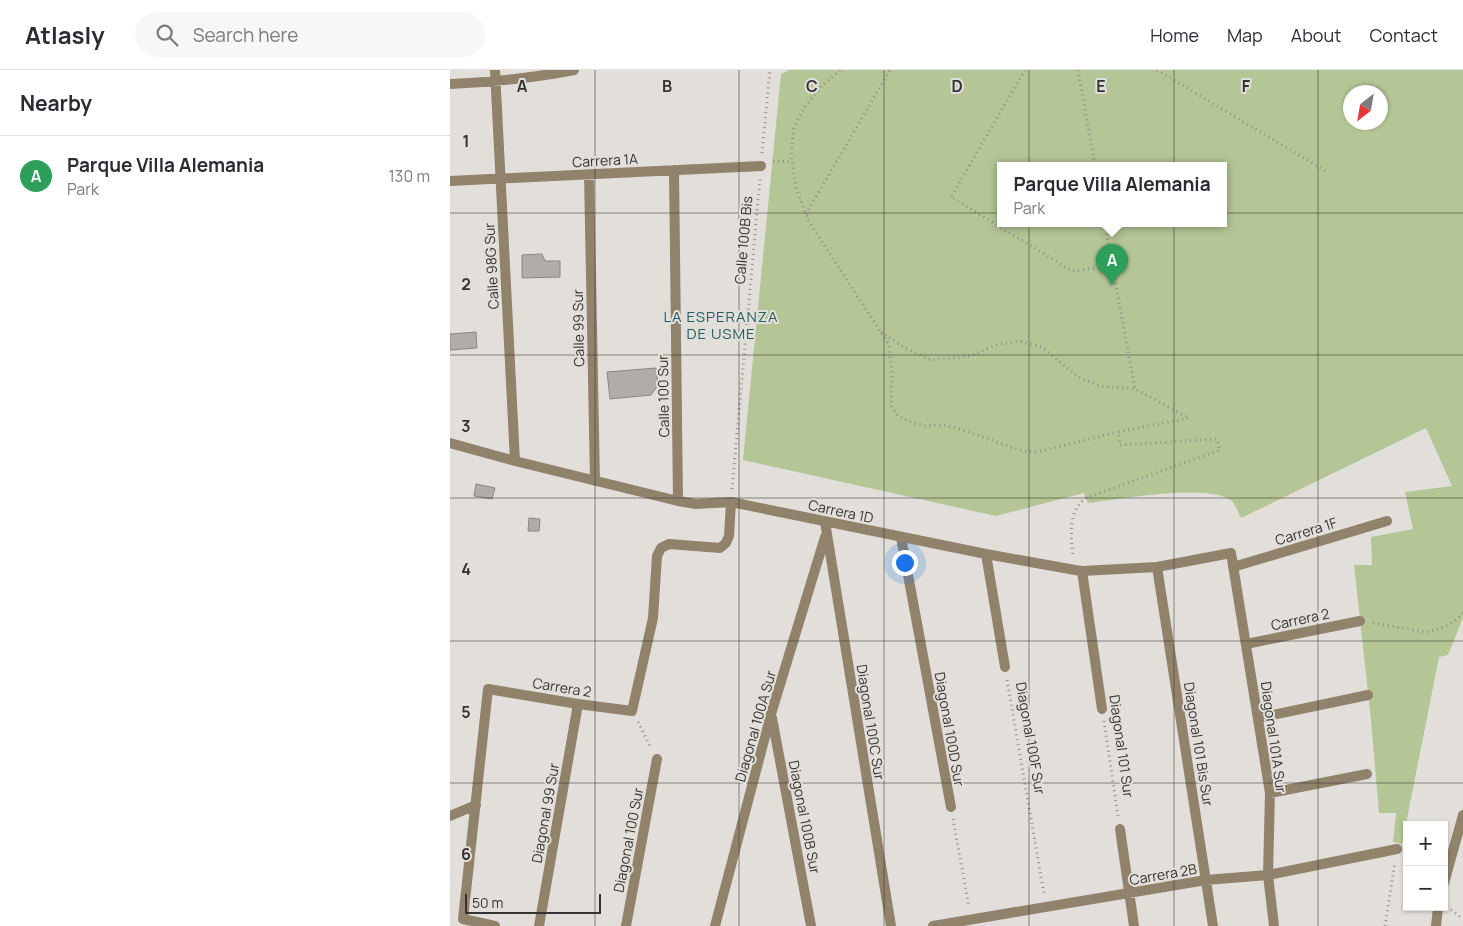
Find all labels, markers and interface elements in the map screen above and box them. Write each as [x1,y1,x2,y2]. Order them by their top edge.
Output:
search box [135,12,485,57]
text: Atlasly [25,18,105,51]
icon: search [153,21,181,49]
text: Search here [193,22,298,48]
text: Home [1150,23,1199,47]
text: Map [1227,23,1263,47]
text: About [1291,23,1341,47]
text: Contact [1369,23,1438,47]
text: A [517,75,528,97]
text: B [662,75,672,97]
text: C [806,75,818,97]
text: D [951,75,963,97]
text: E [1096,75,1106,97]
text: F [1242,75,1251,97]
north arrow [1343,85,1388,130]
text: Nearby [20,89,92,117]
text: 1 [462,130,470,152]
street label: Carrera 1A [572,149,638,171]
text: Parque Villa Alemania [67,152,264,178]
popup [997,162,1227,227]
text: A [31,165,41,187]
text: 130 m [388,165,430,187]
text: Parque Villa Alemania [1013,171,1211,197]
text: Park [67,178,99,200]
street label: Calle 100B Bis [730,195,756,285]
text: Park [1013,197,1045,219]
street label: Calle 98G Sur [479,222,503,310]
pin: A [1096,244,1128,285]
text: 2 [461,273,471,295]
street label: Calle 99 Sur [568,289,588,367]
district label: LA ESPERANZA DE USME [663,306,779,344]
street label: Calle 100 Sur [653,355,673,437]
text: 3 [461,415,471,437]
street label: Carrera 1D [807,495,875,527]
street label: Carrera 1F [1273,513,1339,549]
your location [892,550,918,576]
text: 4 [461,558,471,580]
street label: Carrera 2 [1269,604,1331,634]
street label: Diagonal 100C Sur [853,663,889,781]
street label: Diagonal 100A Sur [730,668,780,784]
street label: Diagonal 100D Sur [931,670,969,788]
street label: Carrera 2 [531,673,593,701]
street label: Diagonal 100F Sur [1012,680,1050,796]
street label: Diagonal 101A Sur [1257,680,1291,794]
street label: Diagonal 101 Bis Sur [1180,681,1218,807]
street label: Diagonal 101 Sur [1105,693,1139,799]
text: 5 [461,701,471,723]
street label: Diagonal 100B Sur [785,759,825,875]
street label: Diagonal 99 Sur [527,761,563,865]
street label: Diagonal 100 Sur [609,786,647,894]
map controls [1403,821,1448,911]
button: + [1403,821,1448,866]
text: 6 [461,843,471,865]
street label: Carrera 2B [1128,859,1198,889]
button: − [1403,866,1448,911]
scale bar [465,891,601,914]
text: 50 m [472,893,503,912]

